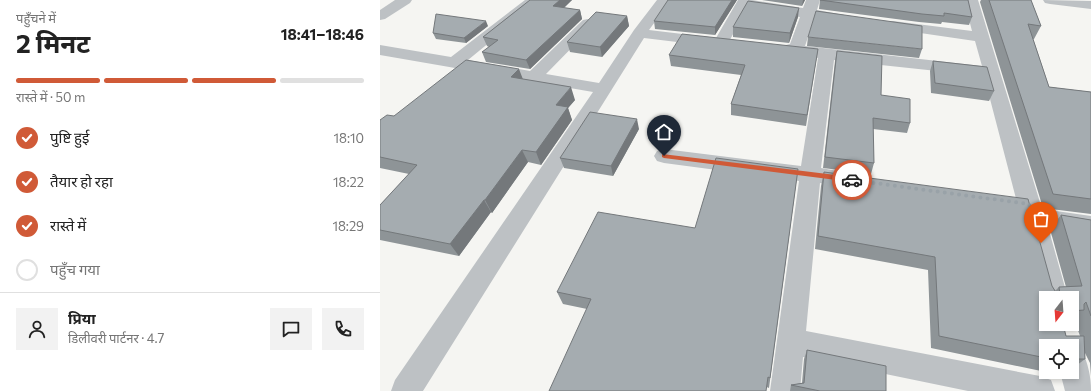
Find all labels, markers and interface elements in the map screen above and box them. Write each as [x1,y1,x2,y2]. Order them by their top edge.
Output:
text: पहुँचने में [16,10,56,26]
text: 18:41–18:46 [281,25,364,43]
text: 2 मिनट [16,27,90,58]
text: रास्ते में · 50 m [16,89,85,105]
pin [647,115,681,156]
icon: home [653,121,675,143]
icon: check [16,127,38,149]
text: पुष्टि हुई [50,128,89,146]
text: 18:10 [333,130,364,146]
courier [832,160,872,200]
icon: car [841,169,863,191]
icon: check [16,171,38,193]
text: तैयार हो रहा [50,172,113,190]
text: 18:22 [333,174,364,190]
pin [1024,202,1058,243]
icon: bag [1030,208,1052,230]
icon: check [16,215,38,237]
text: रास्ते में [50,216,86,234]
text: 18:29 [332,218,364,234]
text: पहुँच गया [50,260,100,278]
north arrow [1039,291,1079,331]
map controls [1039,291,1079,379]
button: person [16,308,58,350]
button: chat [270,308,312,350]
button: phone [322,308,364,350]
text: प्रिया [68,309,96,327]
text: डिलीवरी पार्टनर · 4.7 [68,330,164,346]
button: locate [1039,339,1079,379]

